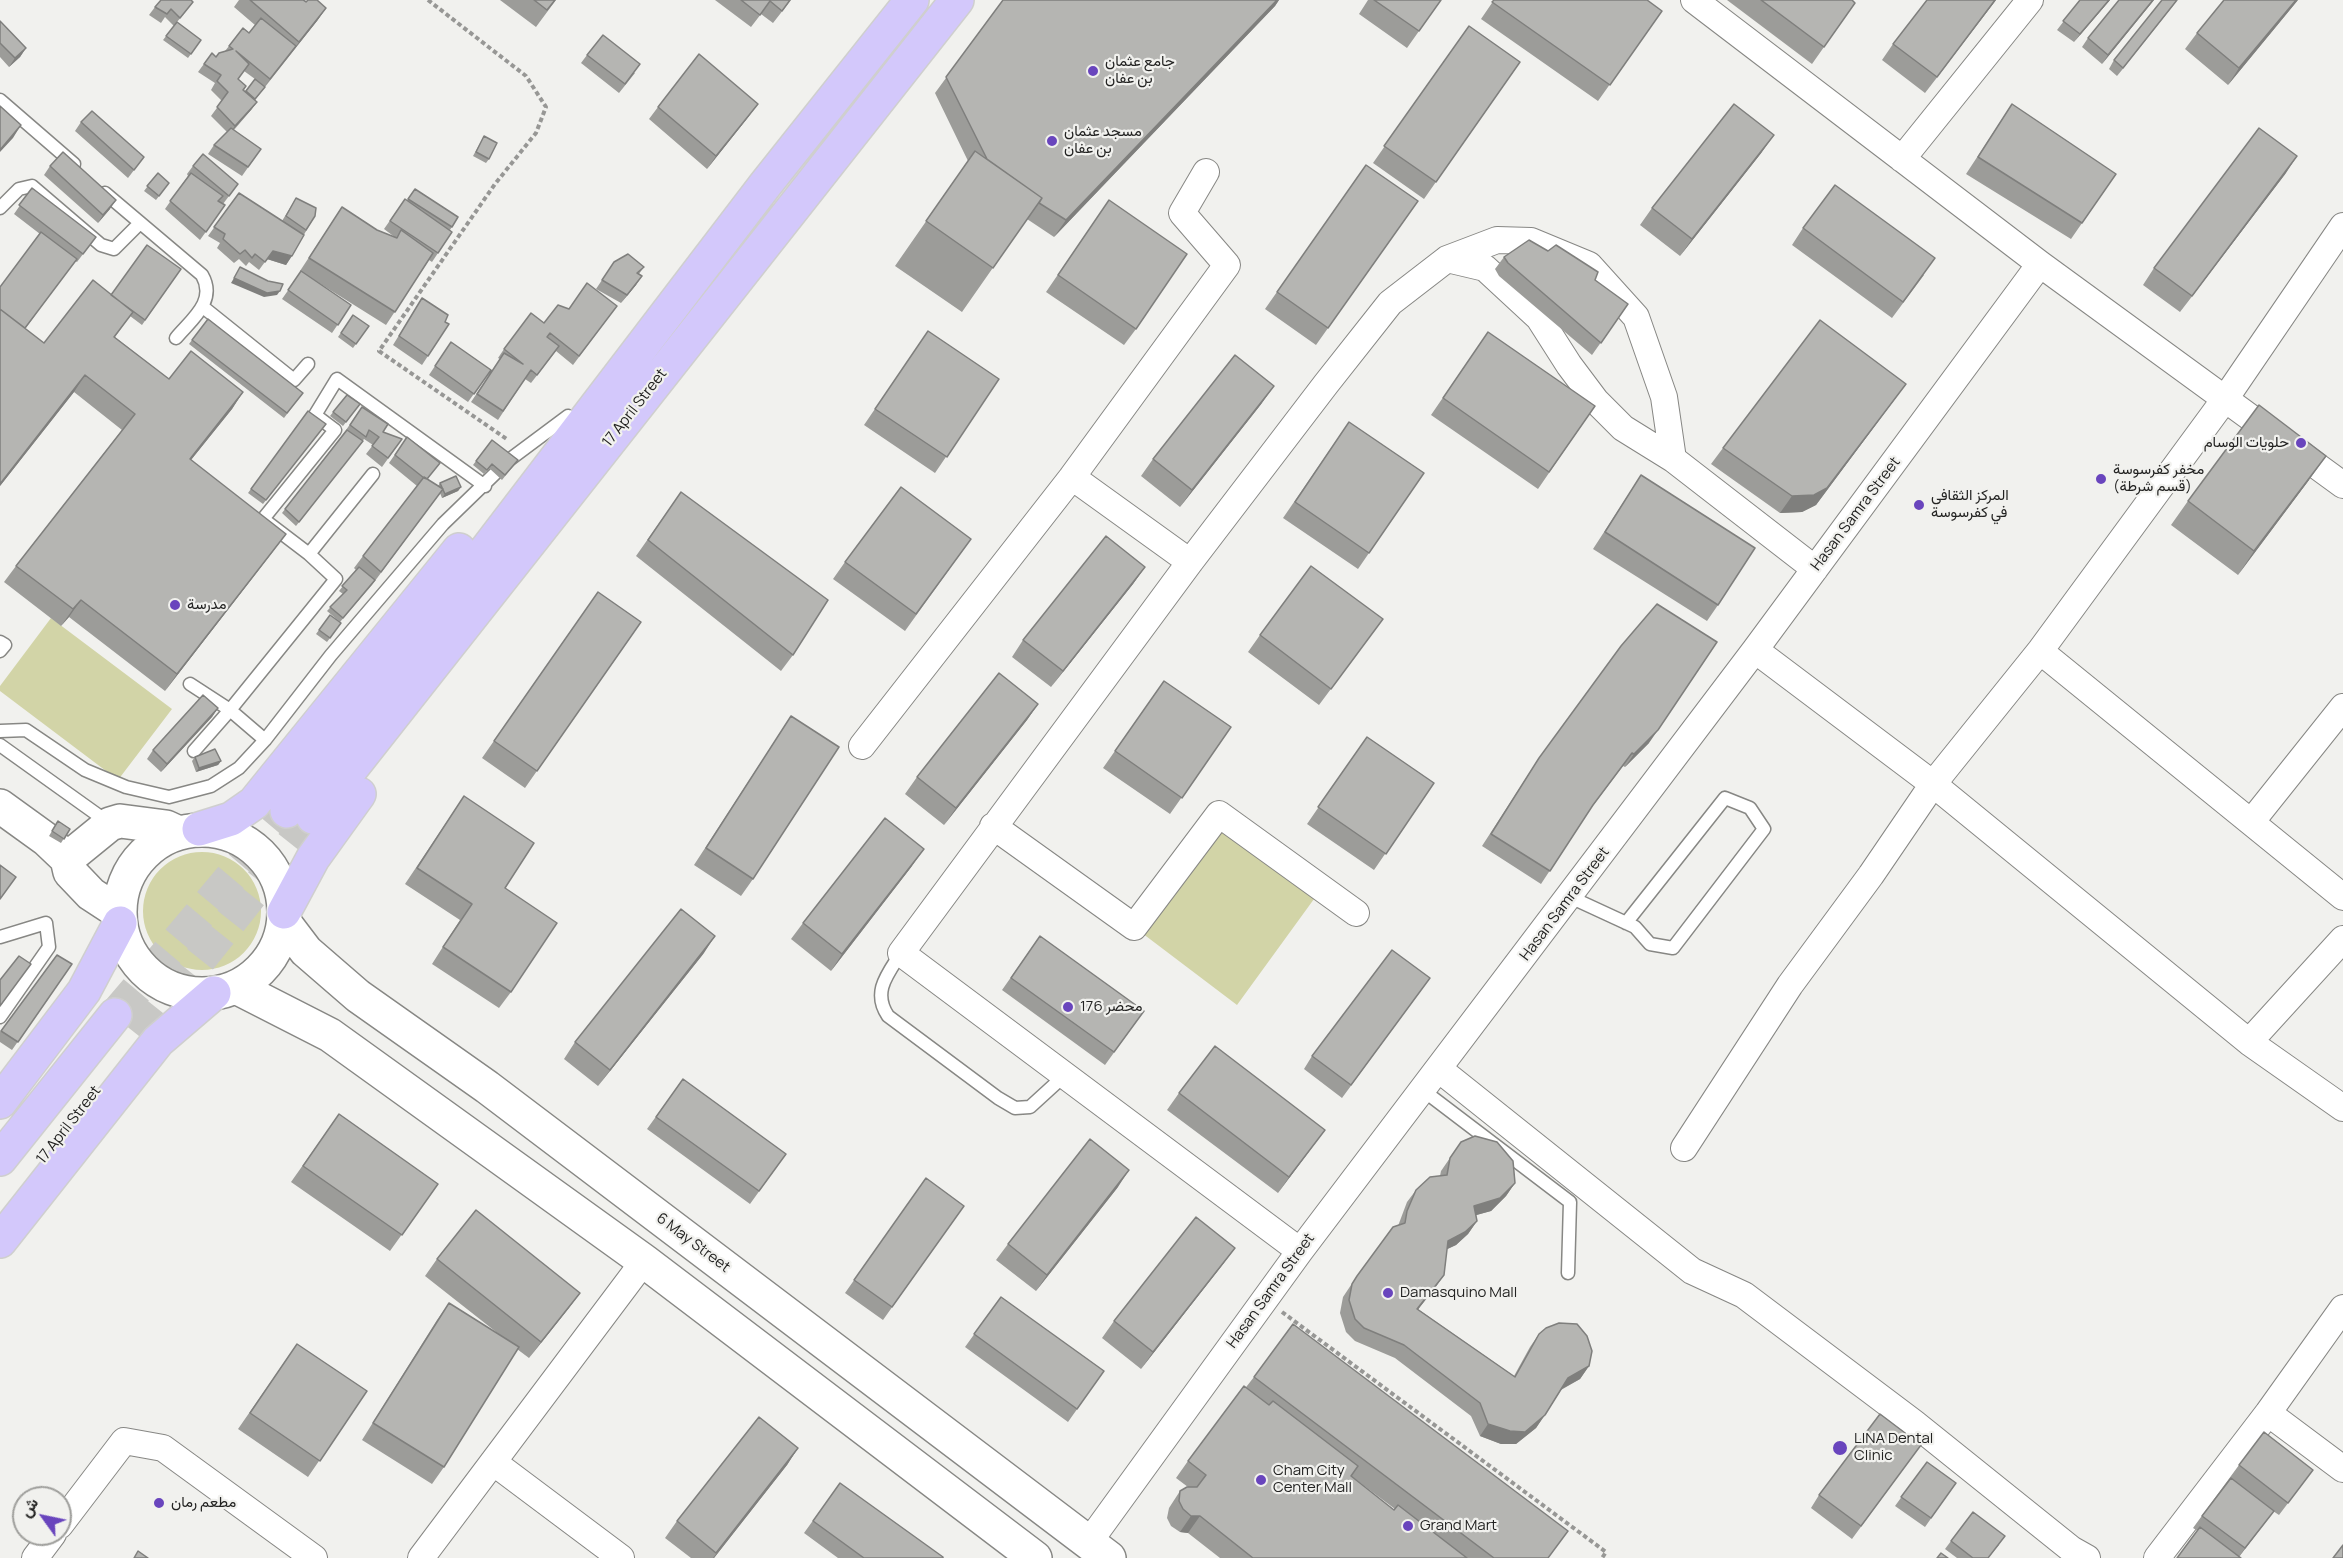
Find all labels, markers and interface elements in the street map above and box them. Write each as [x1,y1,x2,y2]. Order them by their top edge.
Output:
place label: جامع عثمان بن عفان [1105,53,1175,88]
marker: جامع عثمان بن عفان [1086,64,1100,78]
place label: مسجد عثمان بن عفان [1064,123,1142,158]
marker: مسجد عثمان بن عفان [1045,134,1059,148]
street label: 17 April Street [599,365,671,451]
place label: حلويات الوسام [2204,434,2289,452]
marker: حلويات الوسام [2294,436,2308,450]
street label: Hasan Samra Street [1807,454,1905,574]
place label: مخفر كفرسوسة (قسم شرطة) [2113,461,2204,496]
marker: مخفر كفرسوسة (قسم شرطة) [2094,472,2108,486]
place label: المركز الثقافي في كفرسوسة [1931,487,2009,522]
marker: المركز الثقافي في كفرسوسة [1912,498,1926,512]
place label: مدرسة [187,596,227,614]
marker: مدرسة [168,598,182,612]
street label: Hasan Samra Street [1516,844,1614,964]
place label: محضر 176 [1080,998,1143,1016]
marker: محضر 176 [1061,1000,1075,1014]
street label: 17 April Street [33,1082,105,1168]
street label: 6 May Street [653,1209,733,1277]
street label: Hasan Samra Street [1223,1230,1319,1352]
place label: Damasquino Mall [1400,1284,1517,1302]
marker: Damasquino Mall [1381,1286,1395,1300]
place label: LINA Dental Clinic [1854,1430,1933,1465]
marker: LINA Dental Clinic [1831,1439,1849,1457]
place label: Cham City Center Mall [1273,1462,1352,1497]
marker: Cham City Center Mall [1254,1473,1268,1487]
north arrow [12,1486,72,1546]
text: ش [14,1493,43,1521]
place label: مطعم رمان [171,1494,236,1512]
marker: مطعم رمان [152,1496,166,1510]
place label: Grand Mart [1420,1517,1497,1535]
marker: Grand Mart [1401,1519,1415,1533]

